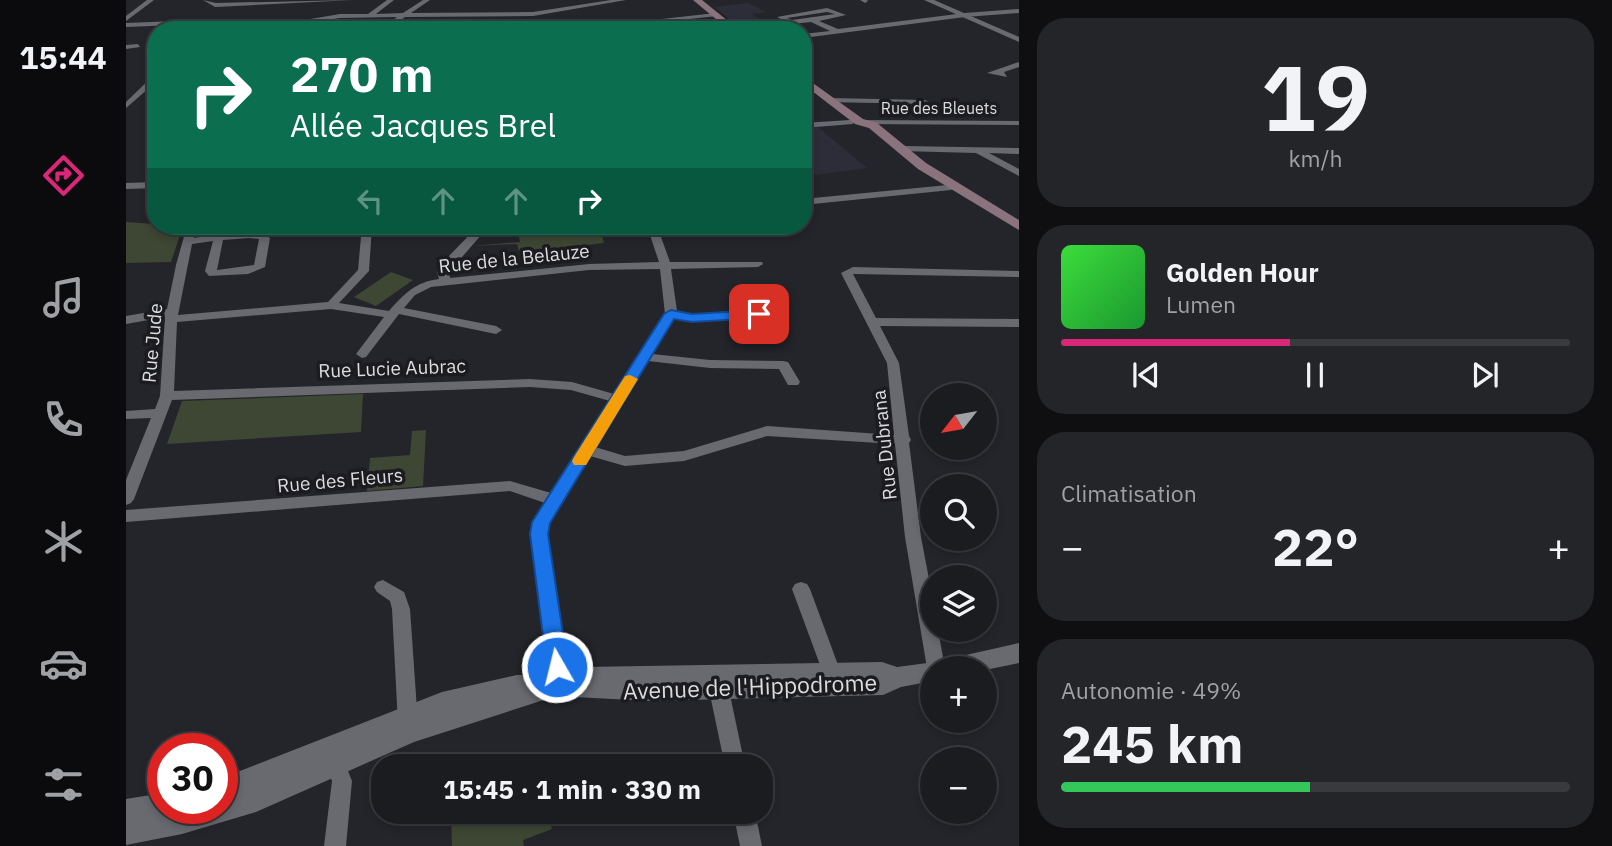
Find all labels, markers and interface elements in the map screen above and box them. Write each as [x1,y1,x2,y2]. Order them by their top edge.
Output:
text: 15:44 [19,36,107,78]
text: 19 [1261,38,1370,156]
text: 270 m [290,42,434,105]
icon: right [175,49,266,140]
street label: Rue des Bleuets [881,98,997,118]
text: Allée Jacques Brel [290,104,556,146]
text: km/h [1288,143,1343,173]
icon: directions [39,151,88,200]
icon: left [351,182,389,220]
icon: ahead [424,182,462,220]
icon: ahead [497,182,535,220]
icon: right [570,182,608,220]
street label: Rue de la Belauze [437,238,591,278]
text: Golden Hour [1166,255,1319,289]
icon: music [39,273,88,322]
pin [729,284,789,344]
text: Lumen [1166,289,1236,319]
icon: arrive [740,295,778,333]
street label: Rue Jude [137,302,167,384]
street label: Rue Lucie Aubrac [318,353,467,383]
icon: previous [1127,356,1165,394]
icon: pause [1296,356,1334,394]
icon: next [1466,356,1504,394]
north arrow [920,383,998,460]
map controls [920,383,997,824]
street label: Rue Dubrana [866,389,902,501]
icon: phone [39,395,88,444]
street label: Rue des Fleurs [276,463,404,497]
button: search [920,474,997,551]
text: Climatisation [1061,478,1197,508]
text: 22° [1272,513,1359,580]
icon: climate [39,517,88,566]
text: − [1061,522,1084,571]
text: + [1547,522,1570,571]
button: layers [920,565,997,642]
position arrow [520,630,594,704]
icon: car [39,639,88,688]
button: + [920,656,997,733]
street label: Avenue de l'Hippodrome [622,667,878,705]
text: Autonomie · 49% [1061,675,1241,705]
text: 245 km [1061,710,1243,777]
speed limit sign: 30 [147,733,238,824]
button: − [920,747,997,824]
icon: filters [39,760,88,809]
text: 15:45 · 1 min · 330 m [443,772,701,806]

